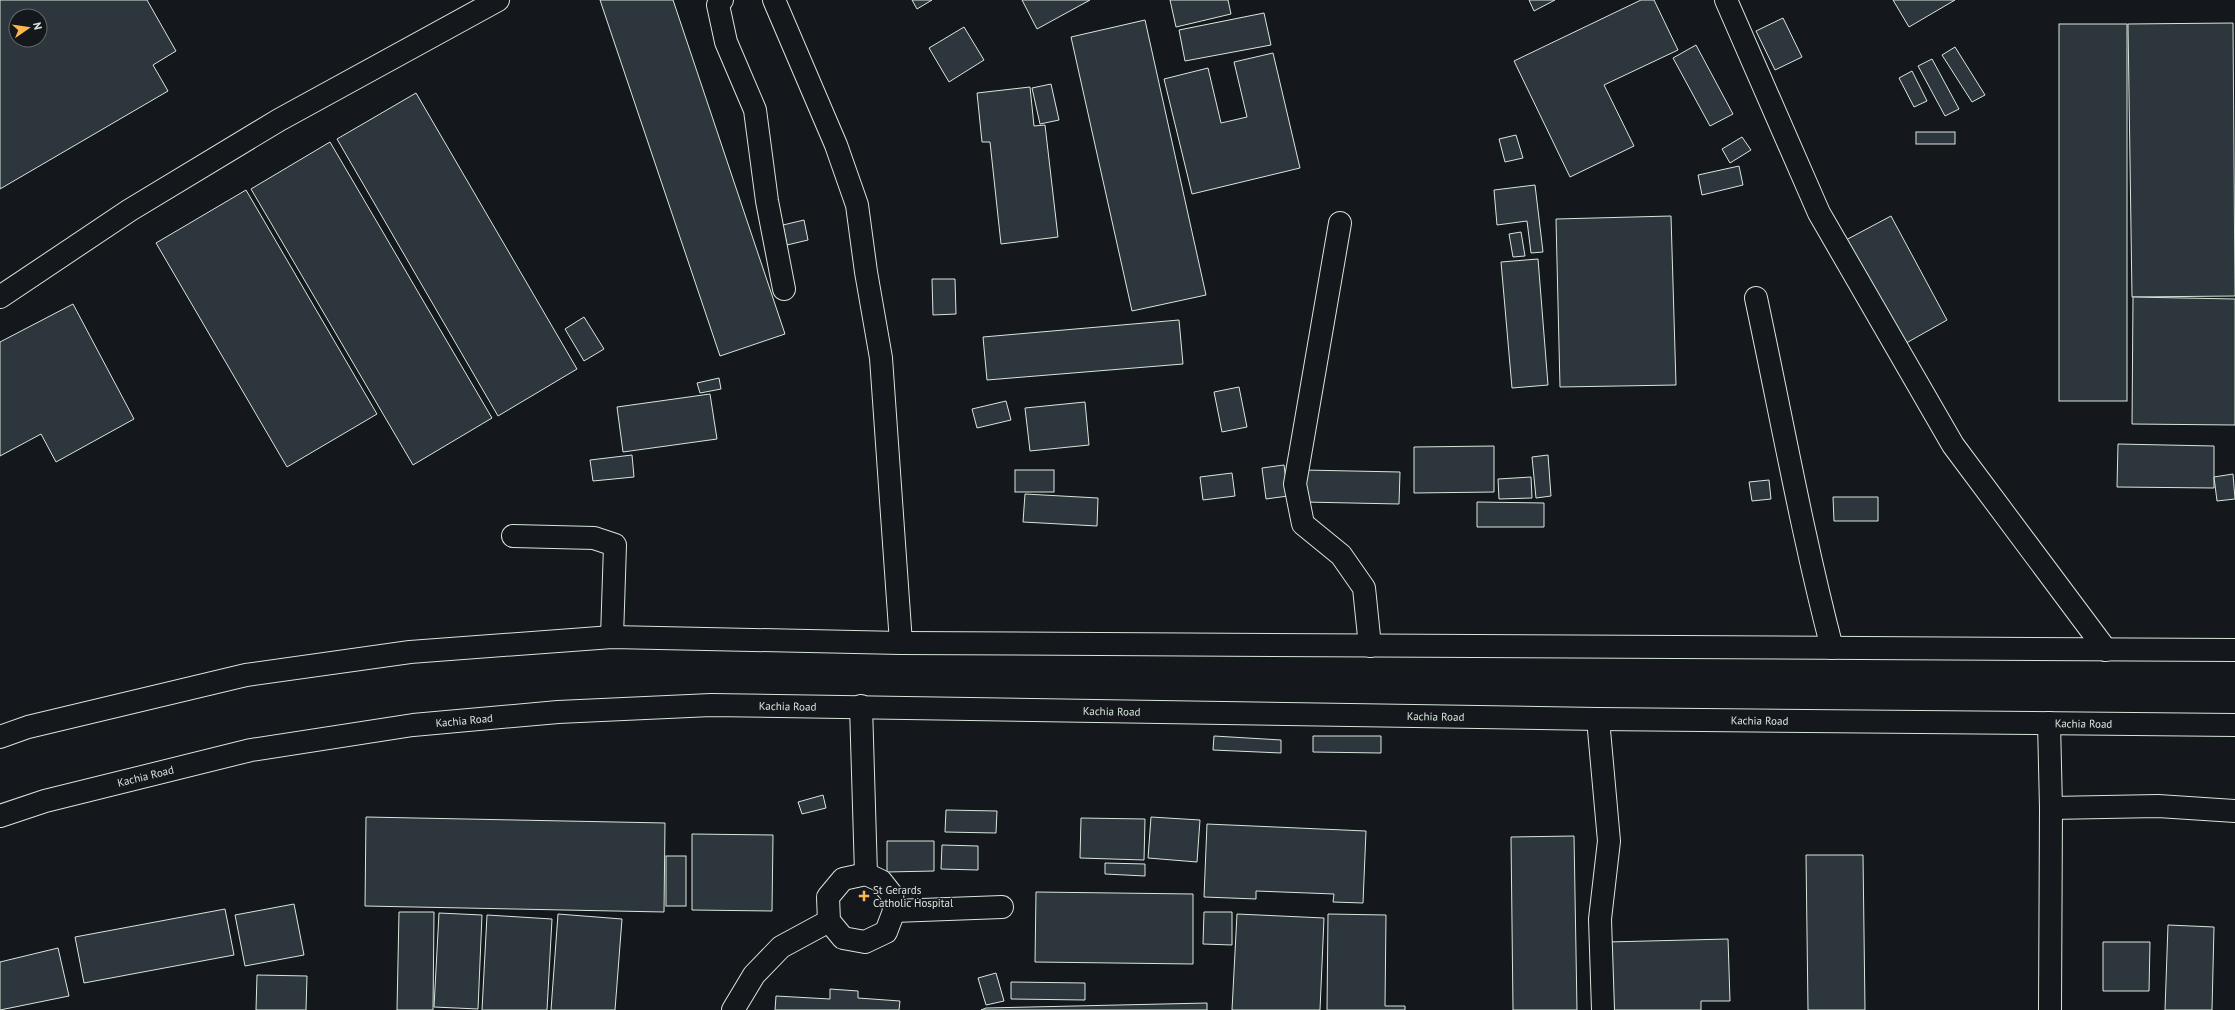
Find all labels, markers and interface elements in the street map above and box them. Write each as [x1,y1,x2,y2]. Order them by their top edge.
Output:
north arrow [8,8,48,48]
text: N [30,21,45,31]
street label: Kachia Road [759,699,817,714]
street label: Kachia Road [1083,704,1141,719]
street label: Kachia Road [1407,709,1465,724]
street label: Kachia Road [435,711,494,730]
street label: Kachia Road [1731,713,1788,728]
street label: Kachia Road [2055,716,2112,731]
street label: Kachia Road [116,762,175,790]
place label: St Gerards Catholic Hospital [873,883,954,910]
marker: St Gerards Catholic Hospital [858,890,870,902]

